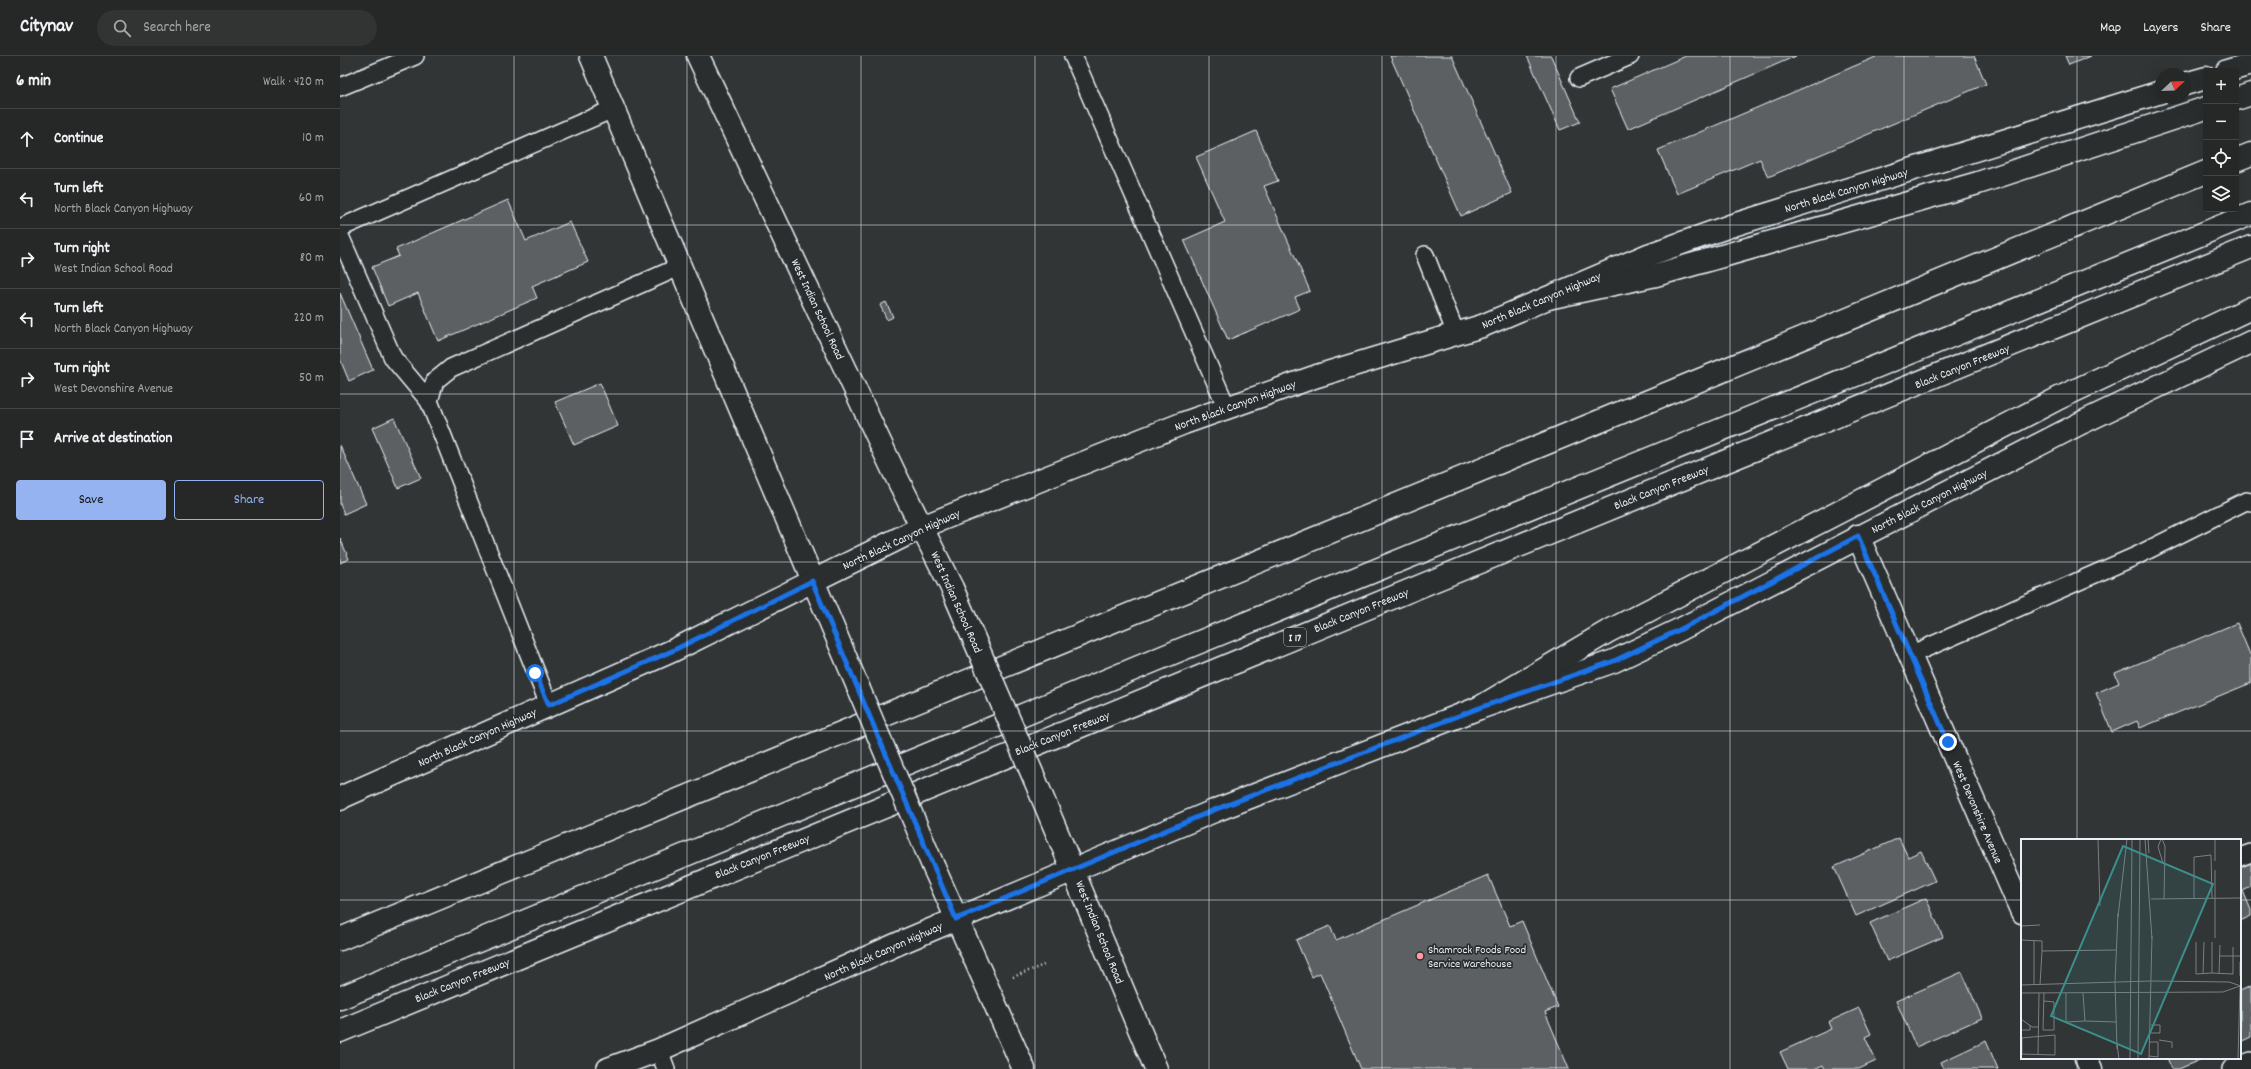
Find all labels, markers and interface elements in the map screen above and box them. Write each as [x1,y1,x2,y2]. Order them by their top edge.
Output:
search box [97,10,377,46]
text: Citynav [20,14,73,41]
icon: search [111,17,133,39]
text: Search here [143,17,211,39]
text: Map [2100,18,2121,38]
text: Layers [2143,18,2178,38]
text: Share [2200,18,2231,38]
north arrow [2155,68,2191,104]
map controls [2203,68,2239,212]
button: + [2203,68,2239,104]
text: 6 min [16,70,51,94]
text: Walk · 420 m [263,73,324,92]
button: − [2203,104,2239,140]
icon: ahead [16,128,38,150]
text: Continue [54,128,103,150]
text: 10 m [302,129,324,148]
button: locate [2203,140,2239,176]
street label: North Black Canyon Highway [1783,164,1911,218]
button: layers [2203,176,2239,212]
text: Turn left [54,178,103,200]
icon: left [16,188,38,210]
text: 60 m [299,189,324,208]
text: North Black Canyon Highway [54,200,193,219]
text: Turn right [54,238,110,260]
icon: right [16,248,38,270]
text: 80 m [300,249,324,268]
street label: West Indian School Road [786,256,848,363]
text: West Indian School Road [54,260,173,279]
street label: North Black Canyon Highway [1479,268,1605,334]
text: Turn left [54,298,103,320]
icon: left [16,308,38,330]
text: 220 m [294,309,324,328]
text: North Black Canyon Highway [54,320,193,339]
street label: Black Canyon Freeway [1913,340,2014,394]
text: Turn right [54,358,110,380]
icon: right [16,368,38,390]
text: 50 m [299,369,324,388]
street label: North Black Canyon Highway [1172,376,1300,436]
text: West Devonshire Avenue [54,380,173,399]
icon: arrive [16,428,38,450]
text: Arrive at destination [54,428,172,450]
street label: Black Canyon Freeway [1612,461,1713,515]
street label: North Black Canyon Highway [1869,465,1992,539]
button: Save [16,480,166,520]
button: Share [174,480,324,520]
street label: North Black Canyon Highway [840,505,964,575]
street label: West Indian School Road [926,549,986,656]
street label: Black Canyon Freeway [1312,584,1413,638]
road number: I 17 [1284,628,1306,646]
route start [526,664,544,682]
street label: North Black Canyon Highway [416,704,541,772]
street label: Black Canyon Freeway [1013,707,1114,761]
route end [1939,733,1957,751]
street label: West Devonshire Avenue [1947,759,2006,866]
street label: Black Canyon Freeway [713,830,814,884]
inset map [2021,839,2241,1059]
street label: West Indian School Road [1070,878,1127,987]
street label: North Black Canyon Highway [822,918,947,986]
place label: Shamrock Foods Food Service Warehouse [1428,942,1526,973]
marker: Shamrock Foods Food Service Warehouse [1415,951,1425,961]
street label: Black Canyon Freeway [413,954,514,1008]

